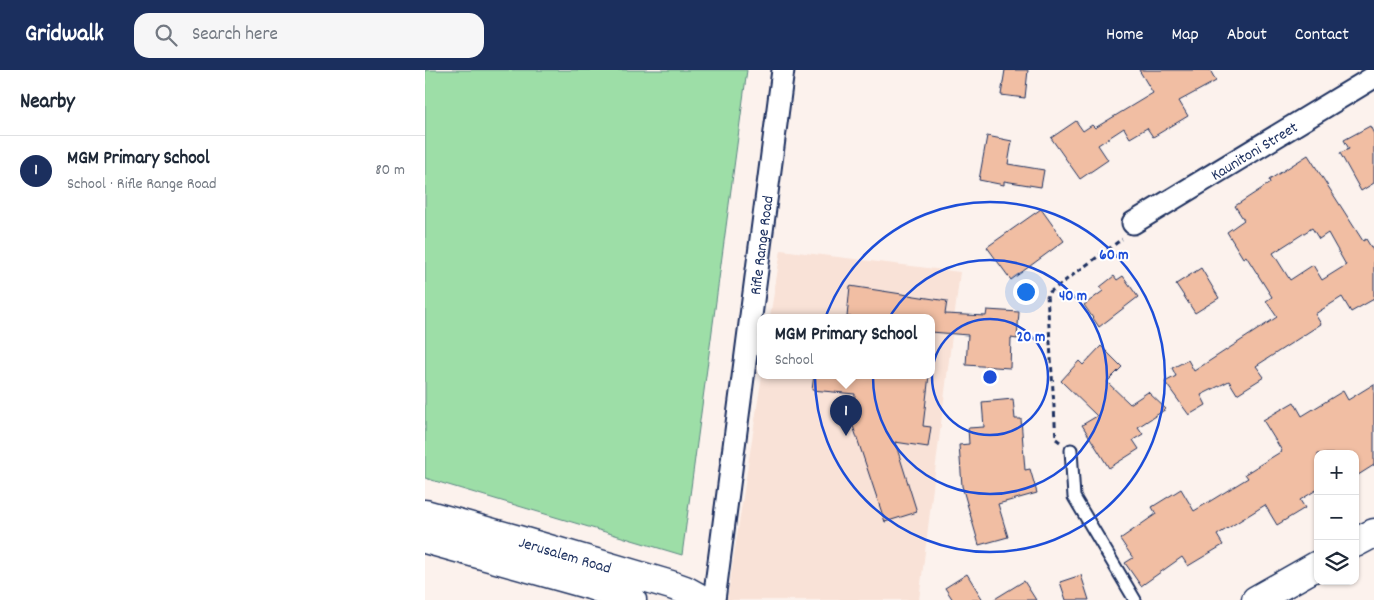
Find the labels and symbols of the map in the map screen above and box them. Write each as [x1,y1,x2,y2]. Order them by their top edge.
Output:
street label: Kaunitoni Street [1207,117,1303,187]
street label: Rifle Range Road [745,194,781,296]
text: 60 m [1099,245,1129,267]
your location [1013,279,1039,305]
text: 40 m [1059,286,1087,308]
text: 20 m [1017,327,1045,349]
centre of rings [981,368,999,386]
pin: 1 [830,395,862,436]
street label: Jerusalem Road [516,532,614,581]

